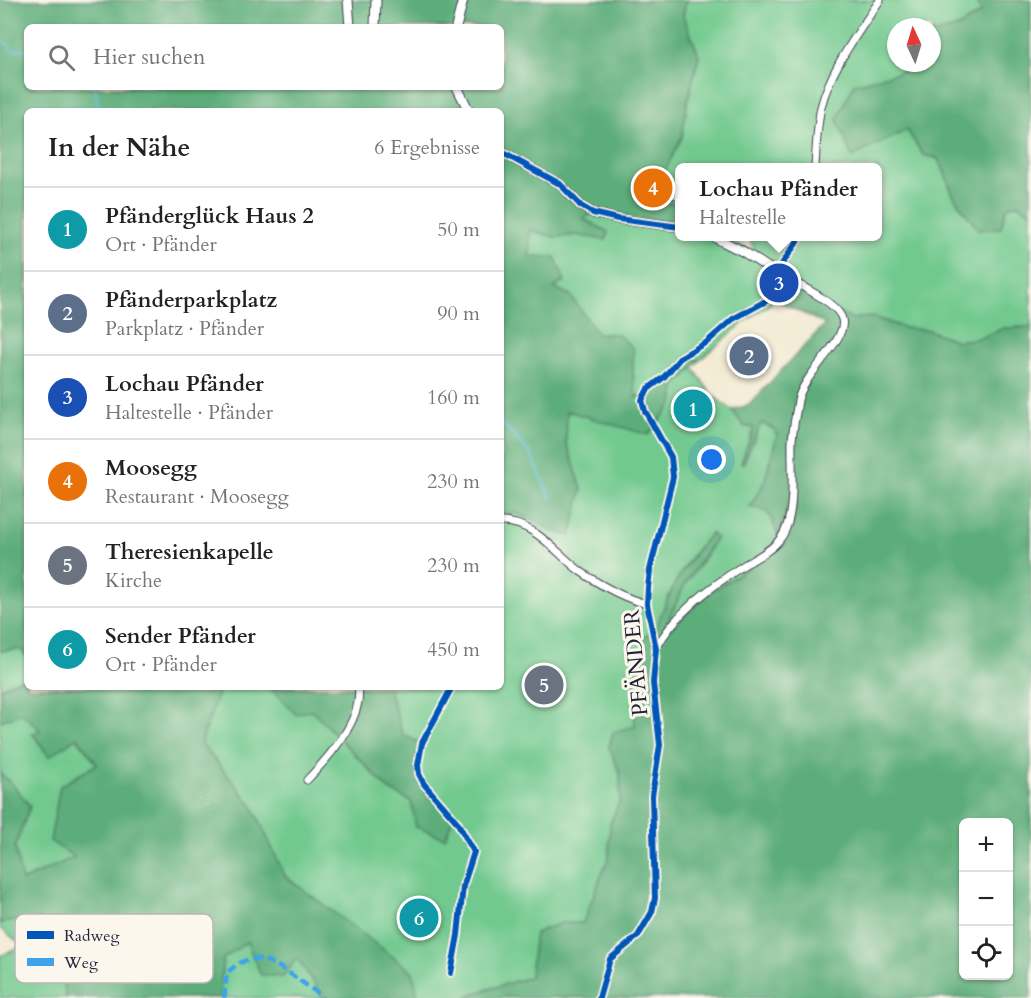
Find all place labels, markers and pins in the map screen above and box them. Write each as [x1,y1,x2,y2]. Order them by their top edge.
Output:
pin: 4 [634,166,672,210]
pin: 3 [760,260,798,306]
pin: 2 [730,334,768,378]
pin: 1 [674,386,712,432]
pin: 5 [524,662,564,708]
pin: 6 [400,896,438,940]

